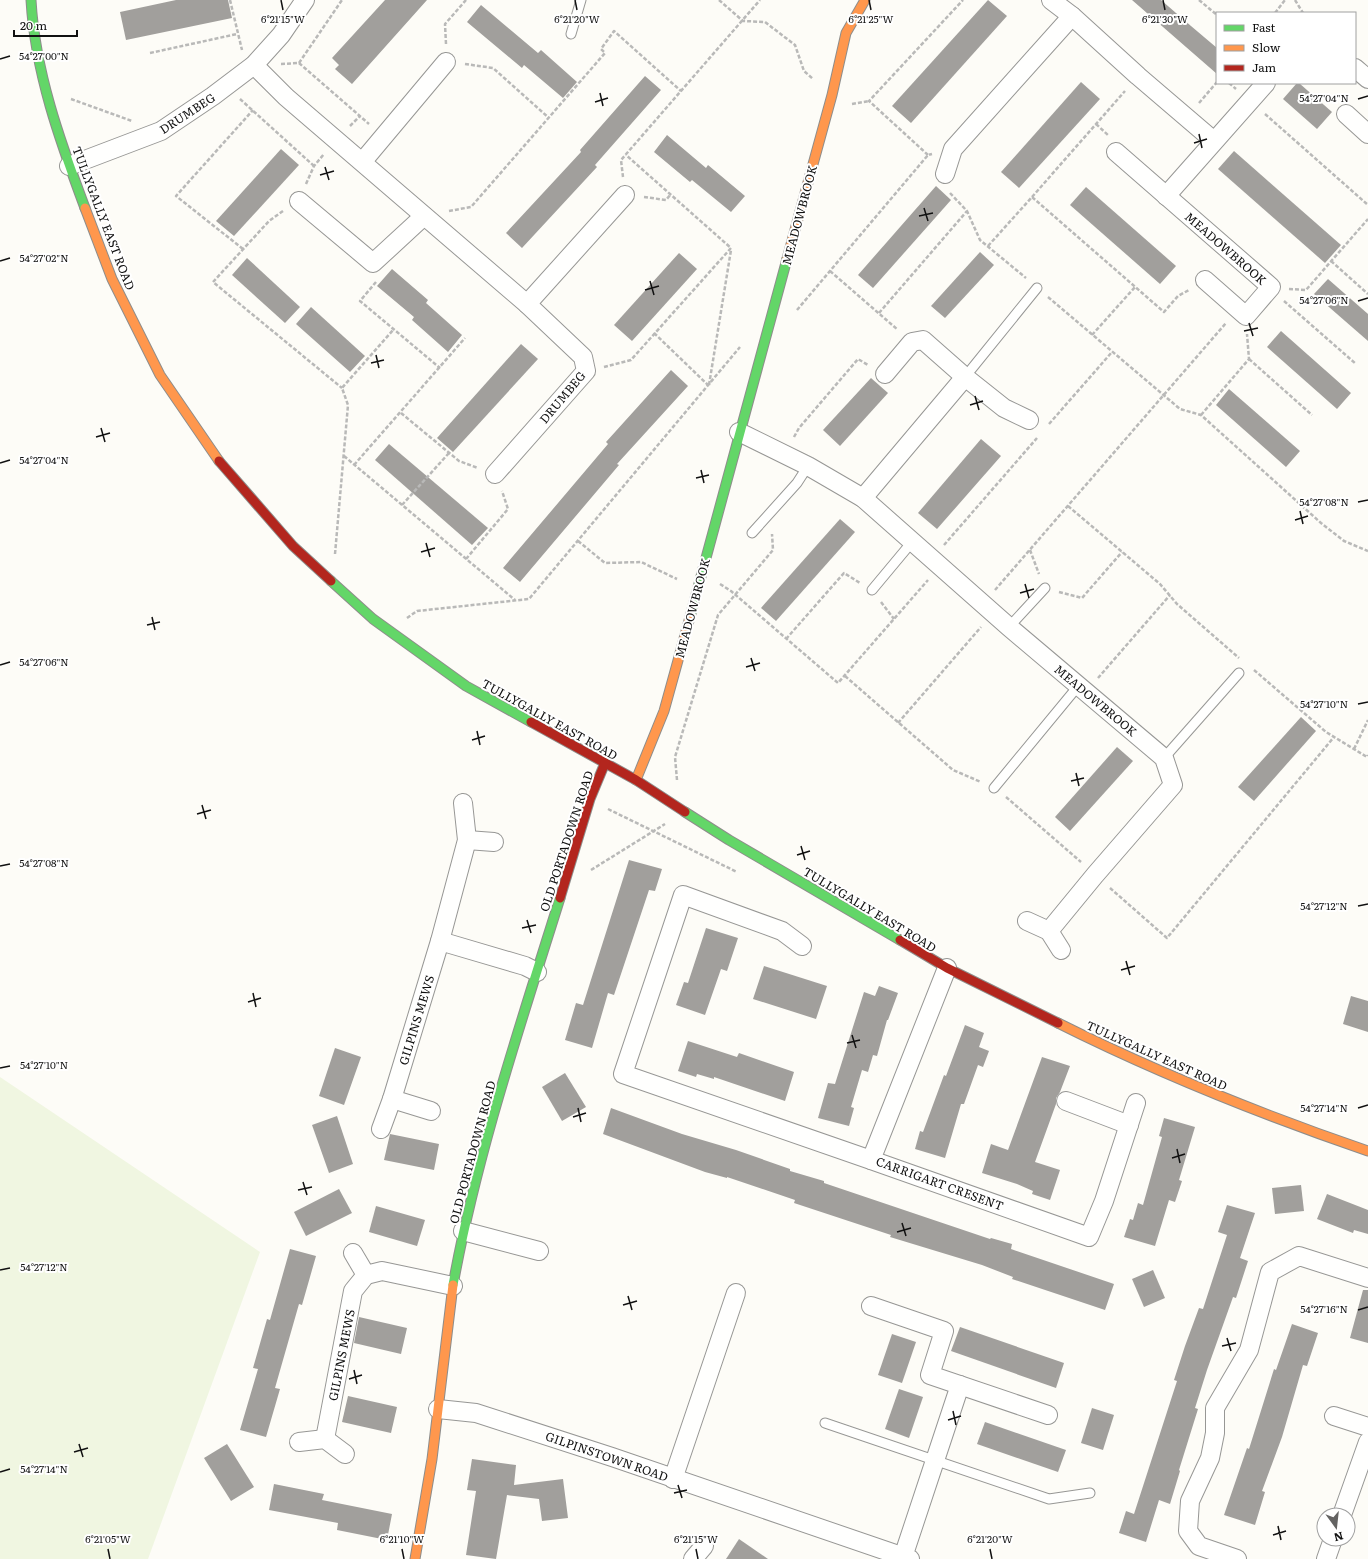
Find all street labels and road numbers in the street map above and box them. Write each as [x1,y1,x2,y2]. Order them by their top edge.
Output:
street label: DRUMBEG [156,88,218,138]
street label: TULLYGALLY EAST ROAD [68,143,140,293]
street label: MEADOWBROOK [777,163,821,267]
street label: MEADOWBROOK [1181,207,1271,289]
street label: DRUMBEG [535,367,589,427]
street label: MEADOWBROOK [670,556,714,660]
street label: MEADOWBROOK [1051,660,1141,740]
street label: TULLYGALLY EAST ROAD [479,674,621,764]
street label: OLD PORTADOWN ROAD [535,768,597,914]
street label: TULLYGALLY EAST ROAD [800,862,940,956]
street label: GILPINS MEWS [394,973,438,1067]
street label: TULLYGALLY EAST ROAD [1084,1016,1230,1094]
street label: OLD PORTADOWN ROAD [444,1079,500,1225]
street label: CARRIGART CRESENT [874,1152,1006,1215]
street label: GILPINS MEWS [323,1308,359,1402]
street label: GILPINSTOWN ROAD [543,1427,671,1485]

